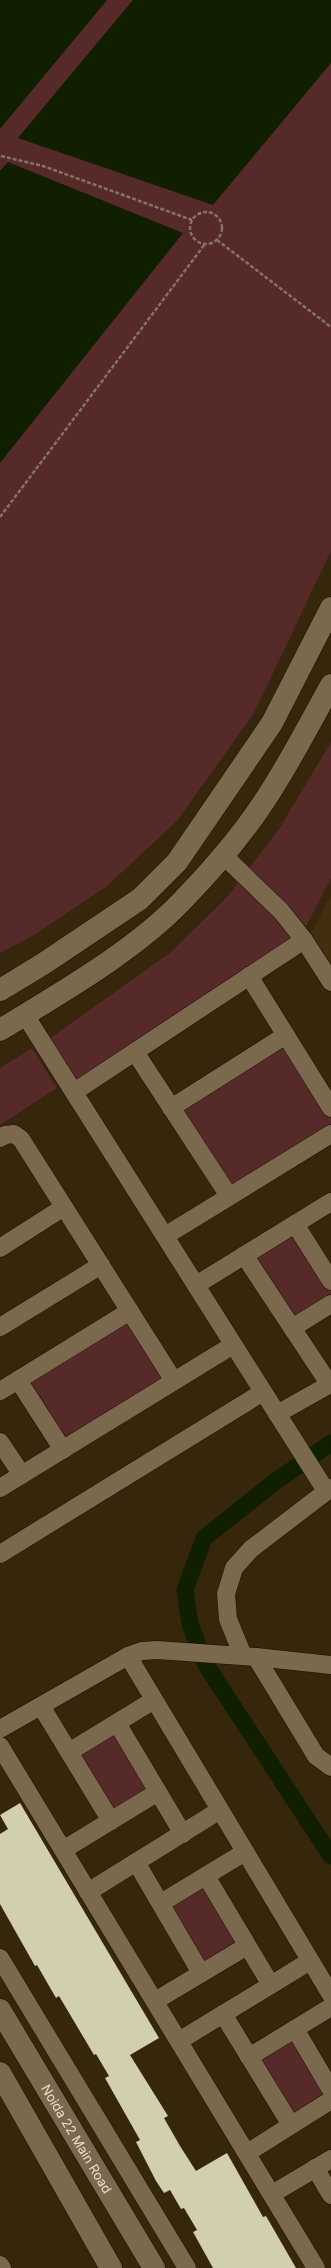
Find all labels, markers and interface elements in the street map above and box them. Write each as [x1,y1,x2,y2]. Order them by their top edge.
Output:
street label: Noida 22 Main Road [38,2081,116,2196]

